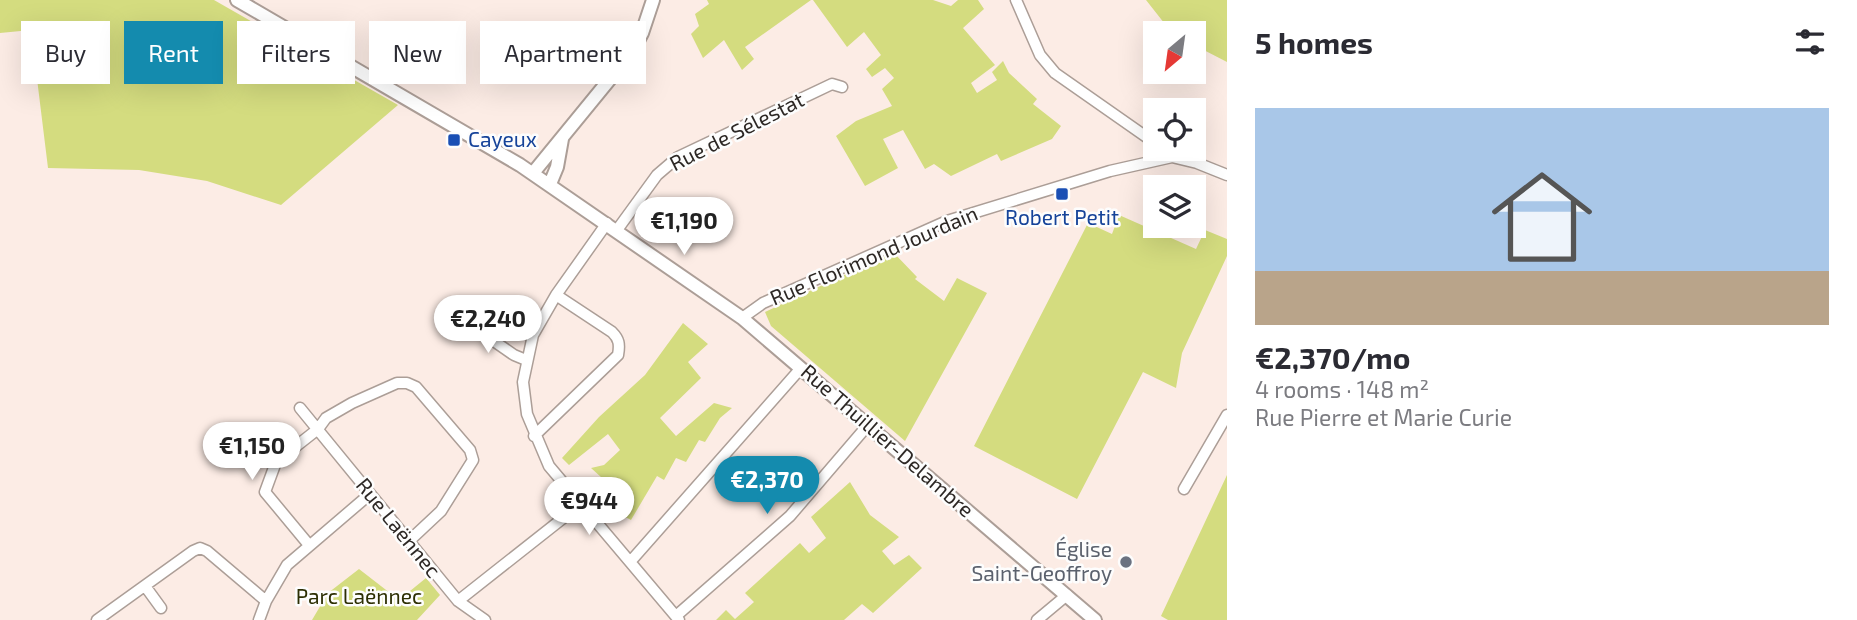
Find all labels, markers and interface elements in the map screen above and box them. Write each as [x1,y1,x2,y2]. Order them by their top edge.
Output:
chip: Buy [21,21,110,84]
chip: Rent [124,21,223,84]
chip: Filters [237,21,355,84]
chip: New [369,21,466,84]
chip: Apartment [480,21,646,84]
north arrow [1143,21,1206,84]
map controls [1143,21,1206,238]
icon: filters [1791,23,1829,61]
text: 5 homes [1255,24,1373,60]
street label: Rue de Sélestat [665,86,808,175]
button: locate [1143,98,1206,161]
place label: Cayeux [468,126,537,151]
marker: Cayeux [446,132,462,148]
icon: home [1479,154,1605,280]
button: layers [1143,175,1206,238]
marker: Robert Petit [1054,186,1070,202]
pin: €1,190 [627,198,741,257]
street label: Rue Florimond Jourdain [766,200,981,310]
place label: Robert Petit [1005,204,1119,229]
text: €1,190 [650,206,718,234]
pin: €2,240 [431,296,545,355]
text: €2,240 [450,304,526,332]
text: €2,370/mo [1255,339,1410,375]
street label: Rue Thuillier-Delambre [797,358,979,522]
text: 4 rooms · 148 m² [1255,375,1429,403]
text: Rue Pierre et Marie Curie [1255,403,1512,431]
pin: €1,150 [195,422,309,482]
text: €1,150 [219,431,285,459]
pin: €2,370 [710,456,824,516]
text: €2,370 [730,465,804,493]
street label: Rue Laënnec [352,472,447,582]
pin: €944 [548,477,630,537]
text: €944 [560,486,618,514]
place label: Église Saint-Geoffroy [972,536,1112,585]
marker: Église Saint-Geoffroy [1118,554,1134,570]
park label: Parc Laënnec [296,583,422,608]

